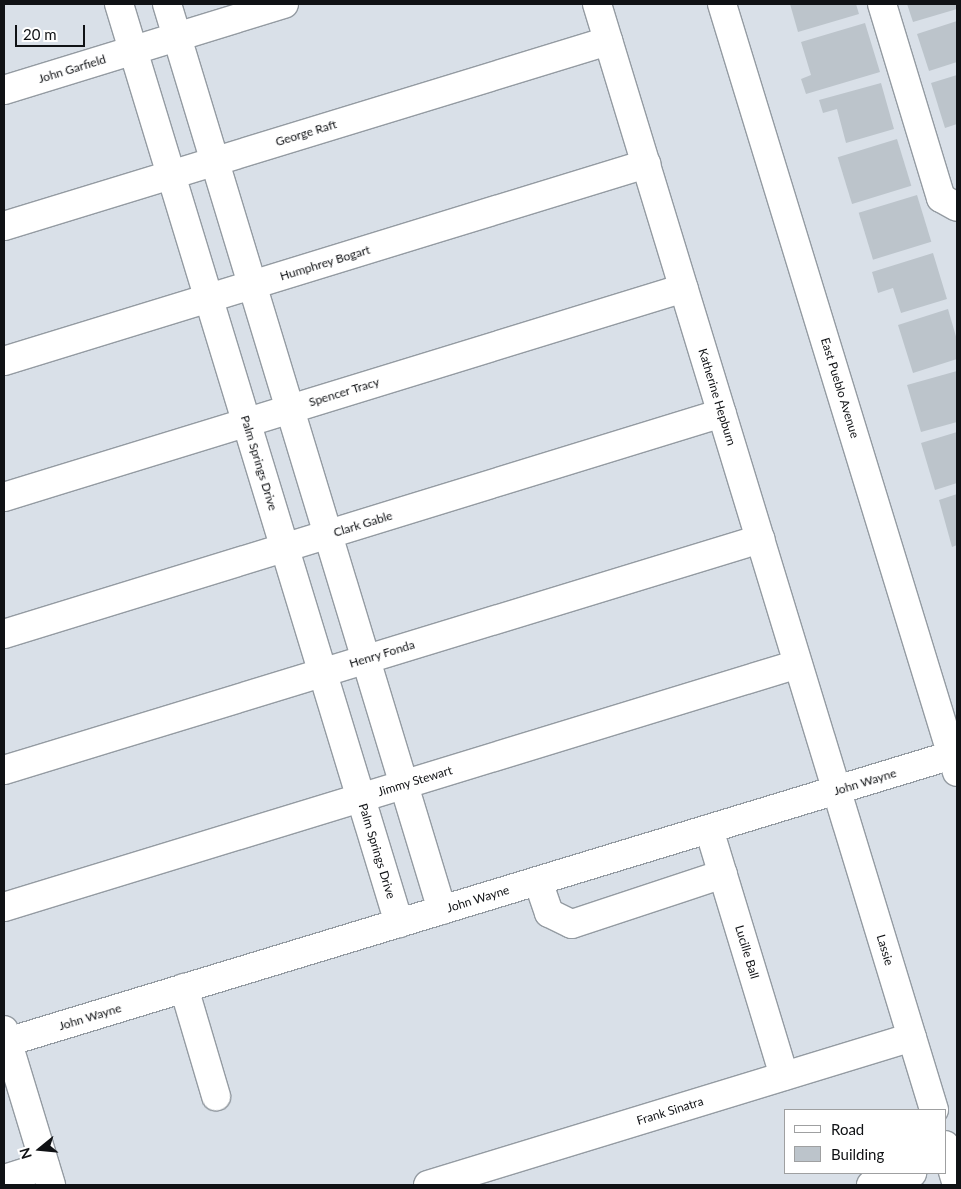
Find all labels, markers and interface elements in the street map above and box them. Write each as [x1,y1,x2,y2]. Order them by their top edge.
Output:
scale bar [18,15,88,47]
text: 20 m [23,25,57,43]
street label: John Garfield [36,52,108,86]
street label: George Raft [274,117,338,149]
street label: Humphrey Bogart [278,242,372,284]
street label: East Pueblo Avenue [818,336,862,440]
street label: Katherine Hepburn [695,347,739,447]
street label: Spencer Tracy [307,374,381,410]
street label: Palm Springs Drive [238,414,280,512]
street label: Clark Gable [332,508,394,540]
street label: Henry Fonda [347,637,417,671]
street label: Jimmy Stewart [376,763,454,799]
street label: John Wayne [832,766,898,798]
street label: Palm Springs Drive [356,802,398,900]
street label: John Wayne [445,883,511,915]
street label: Lucille Ball [732,923,762,981]
street label: Lassie [873,933,897,967]
street label: John Wayne [57,1001,123,1033]
street label: Frank Sinatra [635,1094,705,1128]
legend [784,1109,946,1174]
text: Road [831,1120,864,1138]
north arrow [15,1124,65,1174]
text: Building [831,1145,884,1163]
text: N [15,1146,35,1161]

